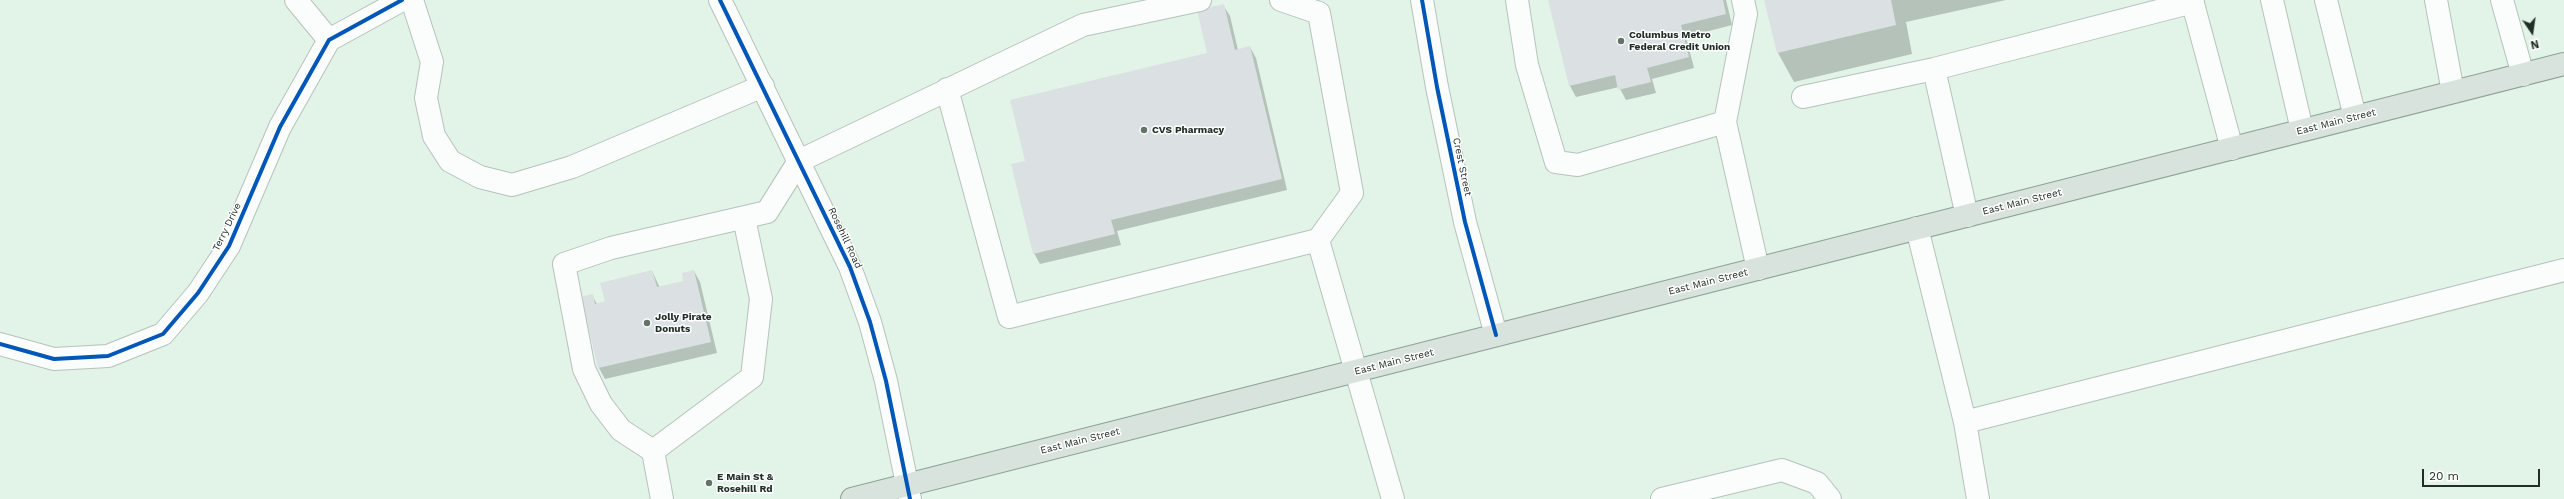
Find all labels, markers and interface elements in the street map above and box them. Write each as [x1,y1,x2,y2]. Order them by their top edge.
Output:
north arrow [2512,12,2552,52]
place label: Columbus Metro Federal Credit Union [1629,29,1730,52]
marker: Columbus Metro Federal Credit Union [1616,36,1626,46]
text: N [2529,37,2540,51]
street label: East Main Street [2295,106,2377,138]
place label: CVS Pharmacy [1152,124,1224,136]
marker: CVS Pharmacy [1139,125,1149,135]
street label: Crest Street [1450,137,1474,197]
street label: East Main Street [1981,186,2063,218]
street label: Terry Drive [210,201,244,253]
street label: Rosehill Road [826,205,864,271]
street label: East Main Street [1667,266,1749,298]
place label: Jolly Pirate Donuts [655,311,712,334]
marker: Jolly Pirate Donuts [642,318,652,328]
street label: East Main Street [1353,346,1435,378]
street label: East Main Street [1039,425,1121,457]
scale bar [2424,461,2542,487]
text: 20 m [2429,469,2459,483]
place label: E Main St & Rosehill Rd [717,471,773,494]
marker: E Main St & Rosehill Rd [704,478,714,488]

